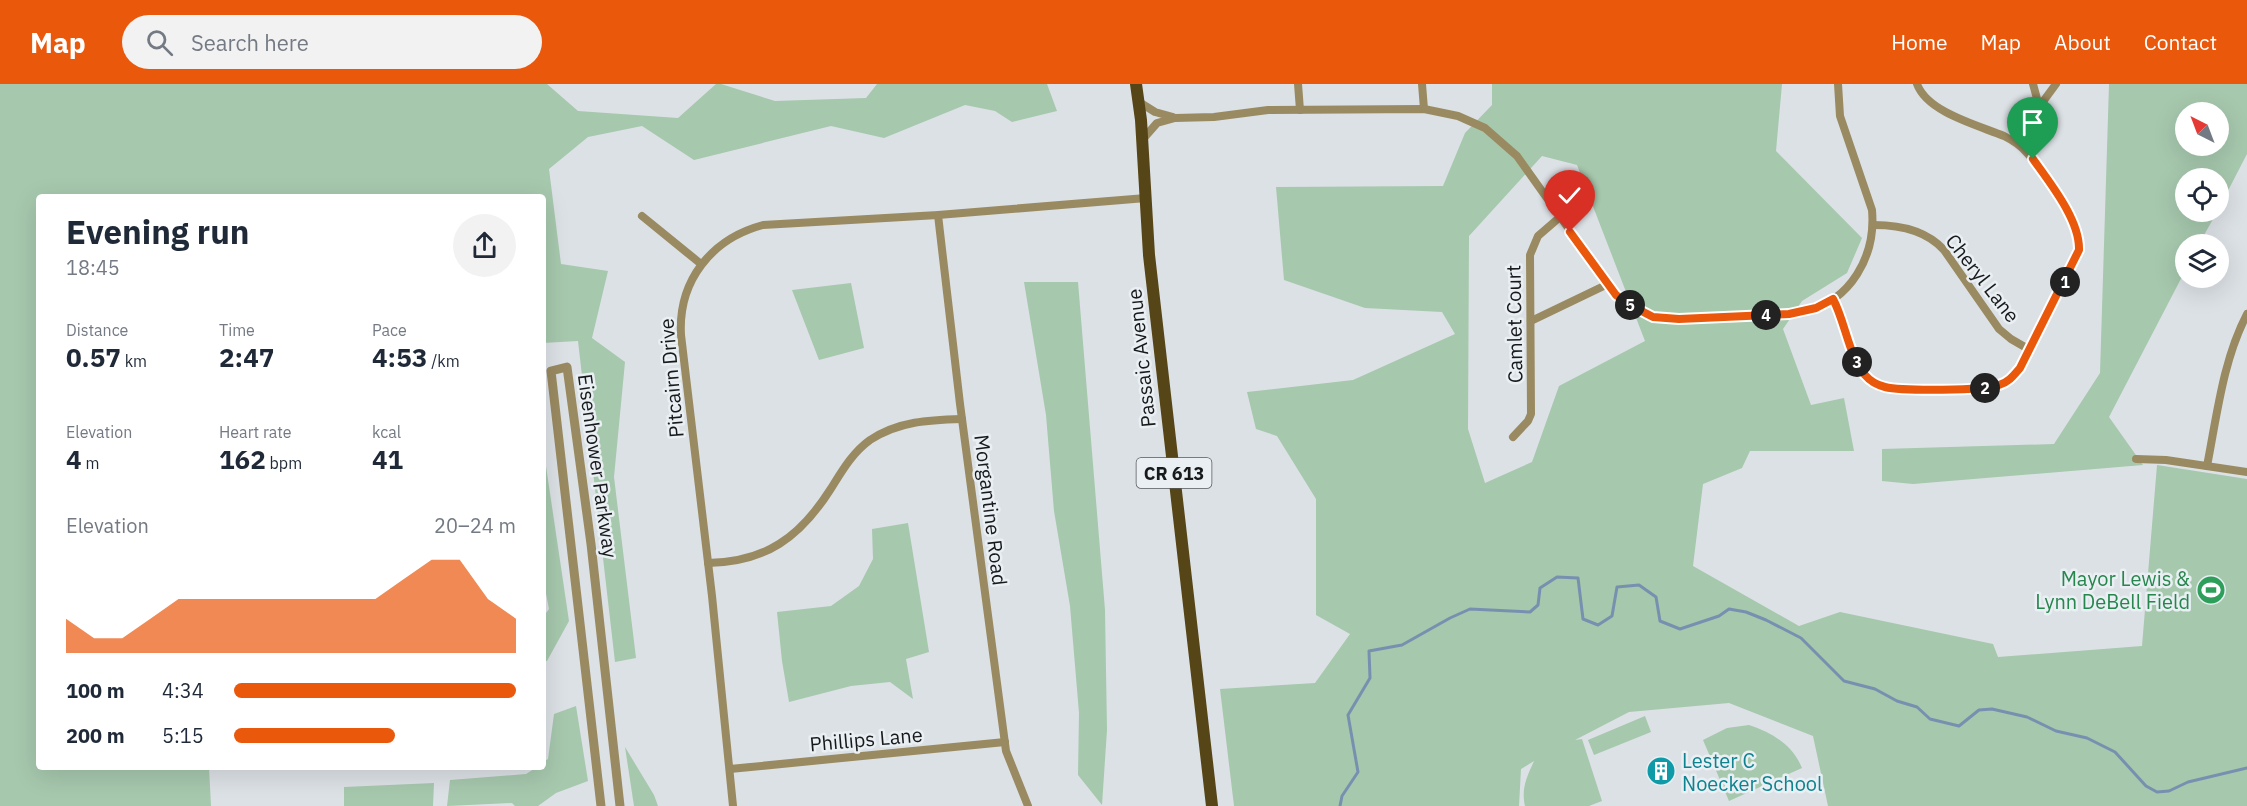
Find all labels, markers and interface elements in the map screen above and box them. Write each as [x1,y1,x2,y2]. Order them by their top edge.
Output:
search box [122,15,542,69]
text: Map [30,24,86,61]
icon: search [143,26,176,59]
text: Search here [191,28,309,57]
text: Home [1891,28,1948,56]
text: Map [1981,28,2021,56]
text: About [2054,28,2111,56]
text: Contact [2144,28,2217,56]
pin [2007,97,2058,159]
north arrow [2175,102,2229,156]
map controls [2175,102,2229,288]
icon: arrive [2016,106,2049,139]
button: locate [2175,168,2229,222]
pin [1544,170,1595,232]
icon: check [1553,179,1586,212]
text: Evening run [66,210,250,253]
button: share [453,214,516,277]
street label: Cheryl Lane [1940,228,2026,328]
button: layers [2175,234,2229,288]
text: 18:45 [66,254,120,281]
street label: Camlet Court [1499,265,1529,383]
pin: 1 [2050,267,2080,297]
text: 1 [2060,272,2070,292]
street label: Passaic Avenue [1120,287,1162,429]
pin: 5 [1615,290,1645,320]
text: 5 [1625,295,1635,315]
pin: 4 [1751,300,1781,330]
text: 4 [1761,305,1771,325]
street label: Pitcairn Drive [652,317,690,439]
text: Distance [66,320,128,340]
text: Time [219,320,255,340]
text: Pace [372,320,407,340]
text: 0.57 [66,340,121,374]
text: 2:47 [219,340,274,374]
text: 4:53 [372,340,427,374]
pin: 3 [1842,347,1872,377]
text: km [121,351,147,371]
text: /km [427,351,460,371]
text: 3 [1852,352,1862,372]
street label: Eisenhower Parkway [572,372,624,560]
pin: 2 [1970,373,2000,403]
text: 2 [1980,378,1990,398]
text: Elevation [66,422,132,442]
text: Heart rate [219,422,292,442]
text: kcal [372,422,401,442]
street label: Morgantine Road [968,433,1014,587]
text: 4 [66,442,82,476]
text: 162 [219,442,266,476]
text: 41 [372,442,403,476]
text: m [82,453,99,473]
text: bpm [266,453,302,473]
road number: CR 613 [1136,458,1212,488]
text: Elevation [66,512,149,539]
text: 20–24 m [434,512,516,539]
place label: Mayor Lewis & Lynn DeBell Field [2035,565,2190,615]
sports icon: Mayor Lewis & Lynn DeBell Field [2195,574,2227,606]
text: 100 m [66,677,125,704]
text: 4:34 [162,677,204,704]
street label: Phillips Lane [808,721,924,757]
text: 200 m [66,722,125,749]
text: 5:15 [162,722,204,749]
place label: Lester C Noecker School [1682,747,1823,797]
building icon: Lester C Noecker School [1645,755,1677,787]

